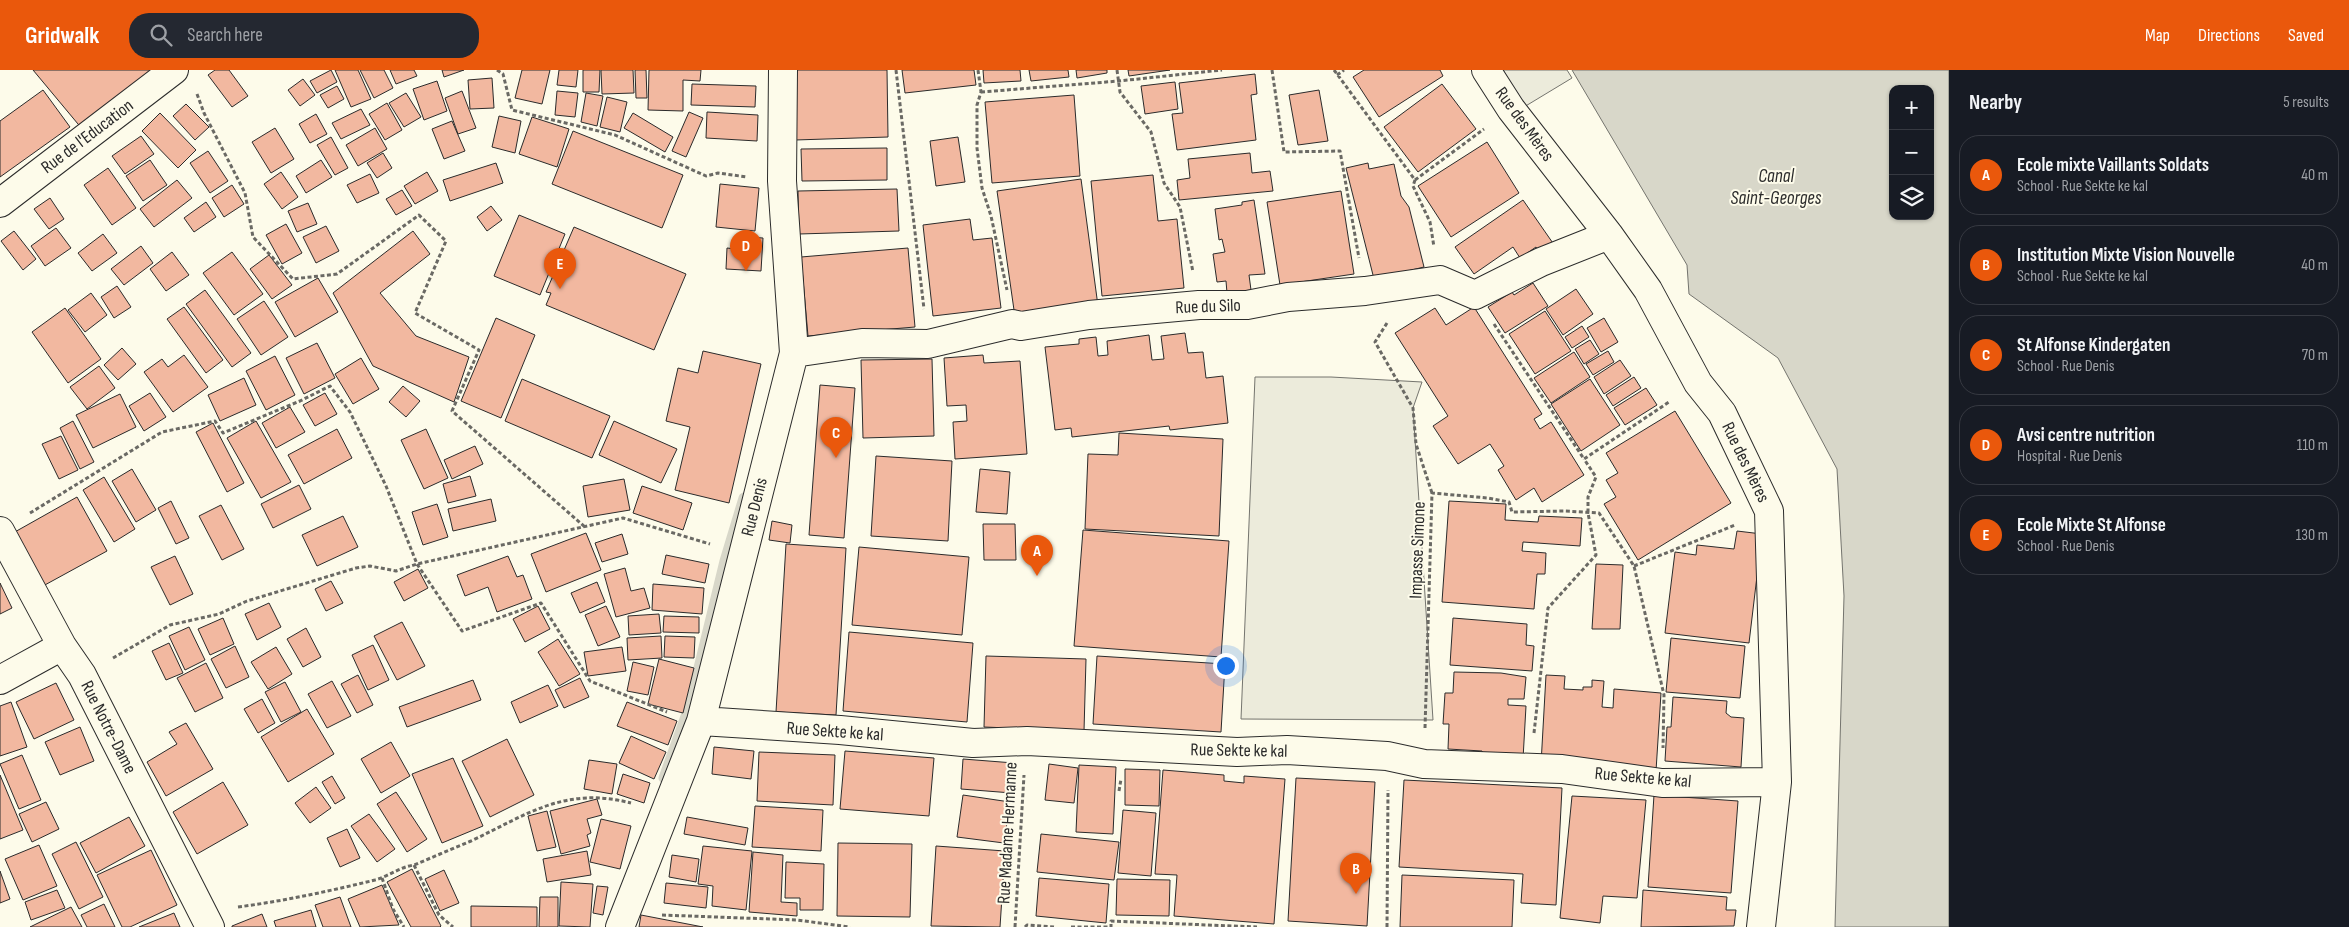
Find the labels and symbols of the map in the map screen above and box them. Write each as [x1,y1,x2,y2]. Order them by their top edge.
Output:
street label: Rue des Mères [1491,83,1559,165]
street label: Rue de l'Education [37,95,138,178]
water label: Canal Saint-Georges [1731,165,1822,210]
pin: D [730,230,762,271]
pin: E [544,248,576,289]
street label: Rue du Silo [1175,295,1241,318]
pin: C [820,417,852,458]
street label: Rue des Mères [1717,419,1774,506]
street label: Rue Denis [737,476,772,539]
street label: Impasse Simone [1405,501,1430,599]
pin: A [1021,535,1053,576]
your location [1213,653,1239,679]
street label: Rue Notre-Dame [76,677,141,777]
street label: Rue Sekte ke kal [786,718,884,745]
street label: Rue Sekte ke kal [1190,739,1288,762]
street label: Rue Madame Hermanne [993,761,1022,905]
street label: Rue Sekte ke kal [1594,763,1692,792]
pin: B [1340,853,1372,894]

